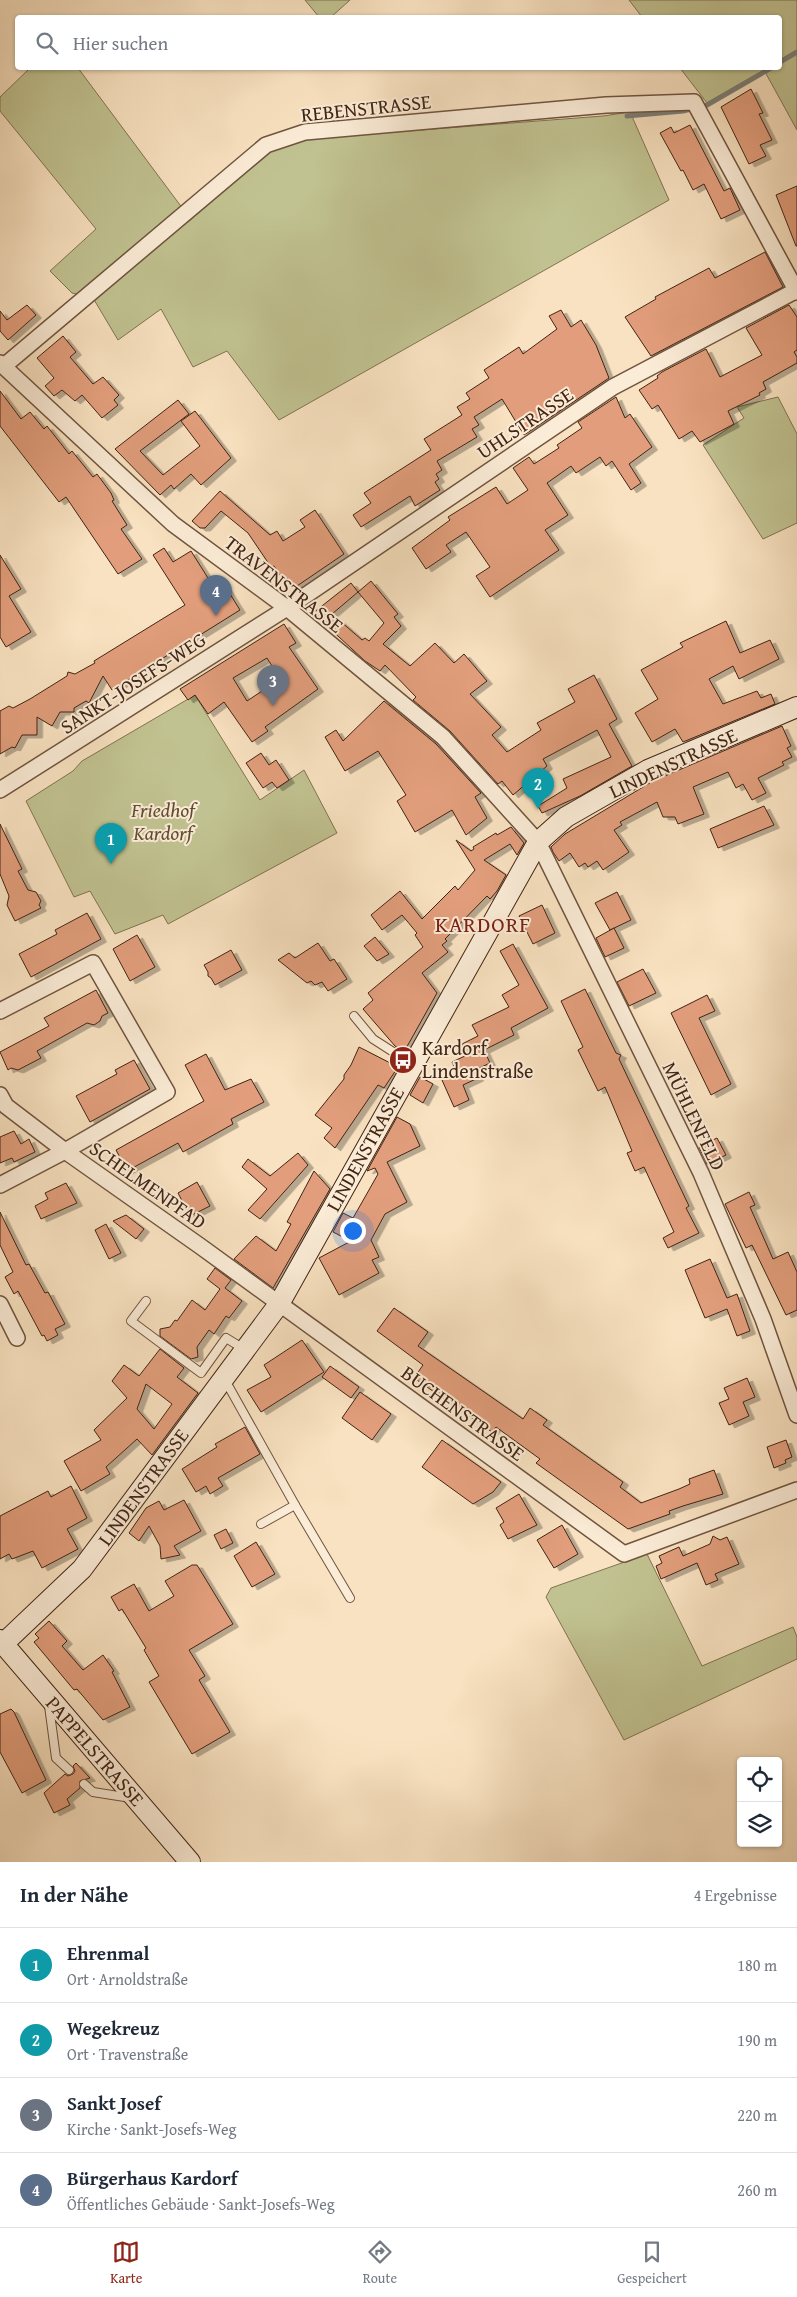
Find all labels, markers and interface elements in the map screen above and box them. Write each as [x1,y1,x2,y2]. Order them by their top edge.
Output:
search box [15,15,782,70]
icon: search [33,29,61,57]
text: Hier suchen [73,29,168,57]
street label: REBENSTRASSE [300,86,432,129]
street label: UHLSTRASSE [471,380,579,465]
street label: TRAVENSTRASSE [219,528,350,639]
pin: 4 [200,575,232,616]
street label: SANKT-JOSEFS-WEG [54,624,211,741]
pin: 3 [257,665,289,706]
street label: LINDENSTRASSE [604,720,742,805]
pin: 2 [522,768,554,809]
park label: Friedhof Kardorf [130,795,199,847]
pin: 1 [95,823,127,864]
district label: KARDORF [435,908,531,940]
place label: Kardorf Lindenstraße [422,1033,534,1085]
bus stop icon: Kardorf Lindenstraße [388,1045,418,1075]
street label: MÜHLENFELD [656,1057,733,1175]
street label: LINDENSTRASSE [318,1081,411,1216]
street label: SCHELMENPFAD [84,1134,213,1236]
your location [340,1218,366,1244]
street label: BUCHENSTRASSE [396,1358,531,1467]
street label: LINDENSTRASSE [90,1422,195,1551]
street label: PAPPELSTRASSE [39,1689,151,1812]
map controls [737,1757,782,1847]
button: locate [737,1757,782,1802]
button: layers [737,1802,782,1847]
text: In der Nähe [20,1879,128,1910]
text: 4 Ergebnisse [694,1883,777,1907]
text: Ehrenmal [67,1939,149,1967]
text: 1 [32,1953,40,1977]
text: 180 m [737,1953,777,1977]
text: Ort · Arnoldstraße [67,1967,188,1991]
text: Wegekreuz [67,2014,160,2042]
text: 2 [32,2028,40,2052]
text: 190 m [737,2028,777,2052]
text: Ort · Travenstraße [67,2042,188,2066]
text: Sankt Josef [67,2089,161,2117]
text: 3 [32,2103,40,2127]
text: 220 m [737,2103,777,2127]
text: Kirche · Sankt-Josefs-Weg [67,2117,236,2141]
text: Bürgerhaus Kardorf [67,2164,237,2192]
text: 4 [32,2178,40,2202]
text: 260 m [737,2178,777,2202]
text: Öffentliches Gebäude · Sankt-Josefs-Weg [67,2192,335,2216]
tab: Karte [110,2238,142,2288]
tab: Route [363,2238,397,2288]
tab: Gespeichert [617,2238,687,2288]

